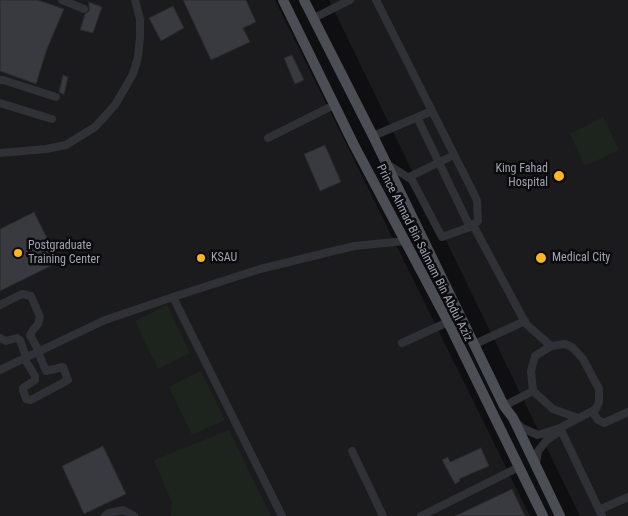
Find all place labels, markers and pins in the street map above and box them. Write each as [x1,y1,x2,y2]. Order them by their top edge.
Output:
place label: King Fahad Hospital [495,162,548,190]
marker: King Fahad Hospital [552,169,566,183]
place label: Postgraduate Training Center [28,239,100,267]
marker: Postgraduate Training Center [12,247,24,259]
place label: KSAU [211,251,237,265]
marker: Medical City [534,251,548,265]
place label: Medical City [552,251,610,265]
marker: KSAU [195,252,207,264]

